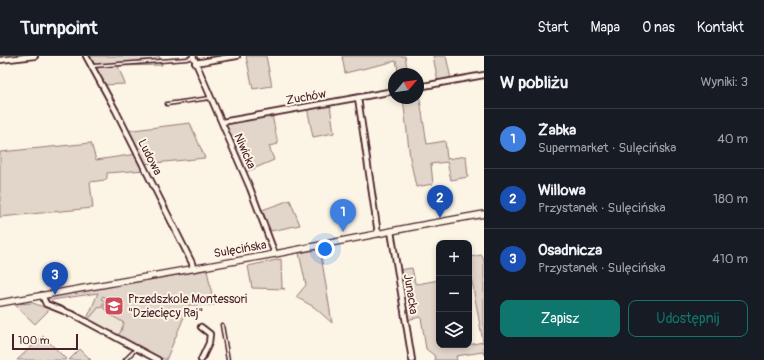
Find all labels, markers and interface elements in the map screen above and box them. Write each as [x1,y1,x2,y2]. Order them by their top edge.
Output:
text: Turnpoint [20,16,98,40]
text: Start [537,19,568,36]
text: Mapa [590,19,620,36]
text: O nas [642,19,675,36]
text: Kontakt [697,19,744,36]
north arrow [388,68,424,104]
text: W pobliżu [500,72,568,93]
text: Wyniki: 3 [700,74,748,90]
street label: Zuchów [285,87,327,108]
text: Żabka [538,121,576,140]
street label: Niwicka [230,131,259,172]
text: 1 [510,131,516,147]
text: 40 m [717,131,748,147]
street label: Ludowa [134,137,165,178]
text: Supermarket · Sulęcińska [538,140,676,156]
text: Willowa [538,181,586,200]
pin: 2 [427,185,453,218]
text: 2 [509,191,517,207]
text: 180 m [713,191,748,207]
pin: 1 [330,199,356,232]
text: Przystanek · Sulęcińska [538,200,665,216]
street label: Sulęcińska [212,237,268,262]
your location [315,239,335,259]
map controls [436,240,472,348]
button: + [436,240,472,276]
text: Osadnicza [538,241,602,260]
text: 3 [509,251,517,267]
text: 410 m [712,251,748,267]
text: Przystanek · Sulęcińska [538,260,665,276]
pin: 3 [42,262,68,295]
street label: Junacka [400,273,421,316]
button: − [436,276,472,312]
place label: Przedszkole Montessori "Dziecięcy Raj" [128,292,247,321]
school or university icon: Przedszkole Montessori "Dziecięcy Raj" [103,295,125,317]
button: Zapisz [500,300,620,337]
button: Udostępnij [628,300,748,337]
button: layers [436,312,472,348]
scale bar [12,332,78,351]
text: 100 m [18,334,49,347]

